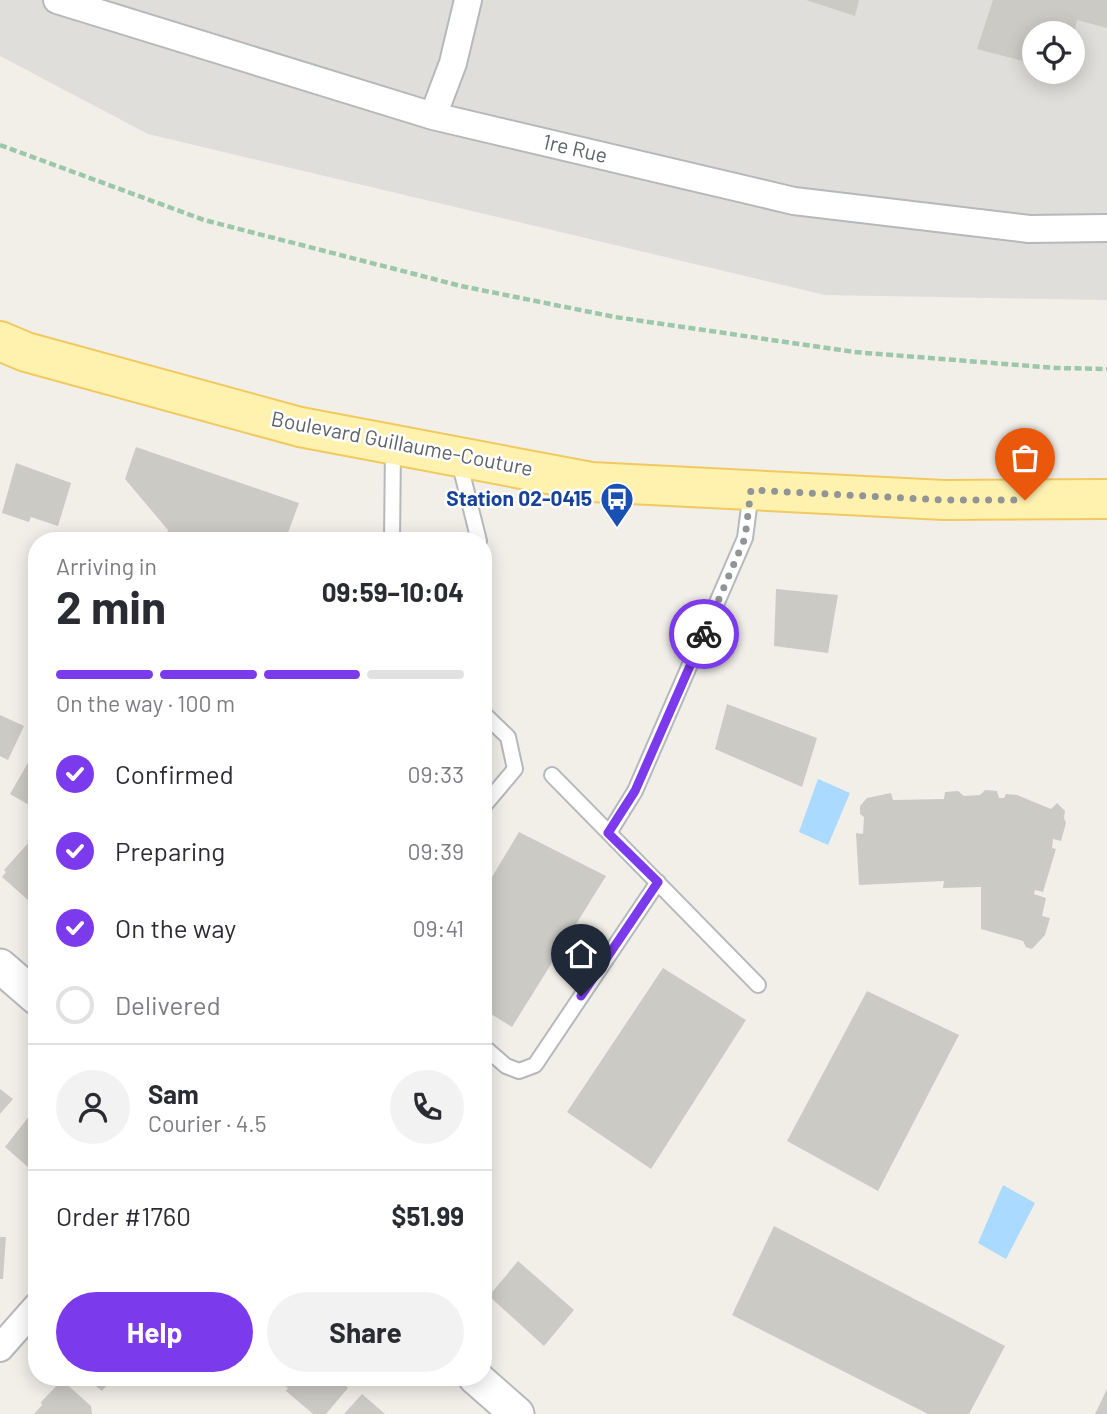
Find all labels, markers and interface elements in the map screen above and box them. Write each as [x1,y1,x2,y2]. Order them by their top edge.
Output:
map controls [1022,21,1085,84]
button: locate [1022,21,1085,84]
street label: 1re Rue [541,128,610,167]
street label: Boulevard Guillaume-Couture [269,405,535,480]
pin [995,428,1055,500]
icon: bag [1006,439,1044,477]
bus stop icon: Station 02-0415 [598,480,636,529]
place label: Station 02-0415 [446,485,592,510]
text: Arriving in [56,552,157,580]
text: 09:59–10:04 [322,576,464,607]
text: 2 min [56,578,166,633]
courier [669,599,739,669]
icon: bike [685,615,723,653]
text: On the way · 100 m [56,689,235,717]
icon: check [56,755,94,793]
text: Confirmed [115,758,234,789]
text: 09:33 [408,760,464,788]
icon: check [56,832,94,870]
text: Preparing [115,835,225,866]
text: 09:39 [407,837,464,865]
icon: check [56,909,94,947]
text: On the way [115,912,236,943]
text: 09:41 [413,914,464,942]
pin [551,924,611,996]
icon: home [562,935,600,973]
text: Delivered [115,989,221,1020]
button: person [56,1070,130,1144]
button: phone [390,1070,464,1144]
text: Sam [148,1078,199,1109]
text: Courier · 4.5 [148,1109,267,1137]
text: Order #1760 [56,1200,191,1231]
text: $51.99 [392,1200,464,1231]
button: Help [56,1292,253,1372]
button: Share [267,1292,464,1372]

